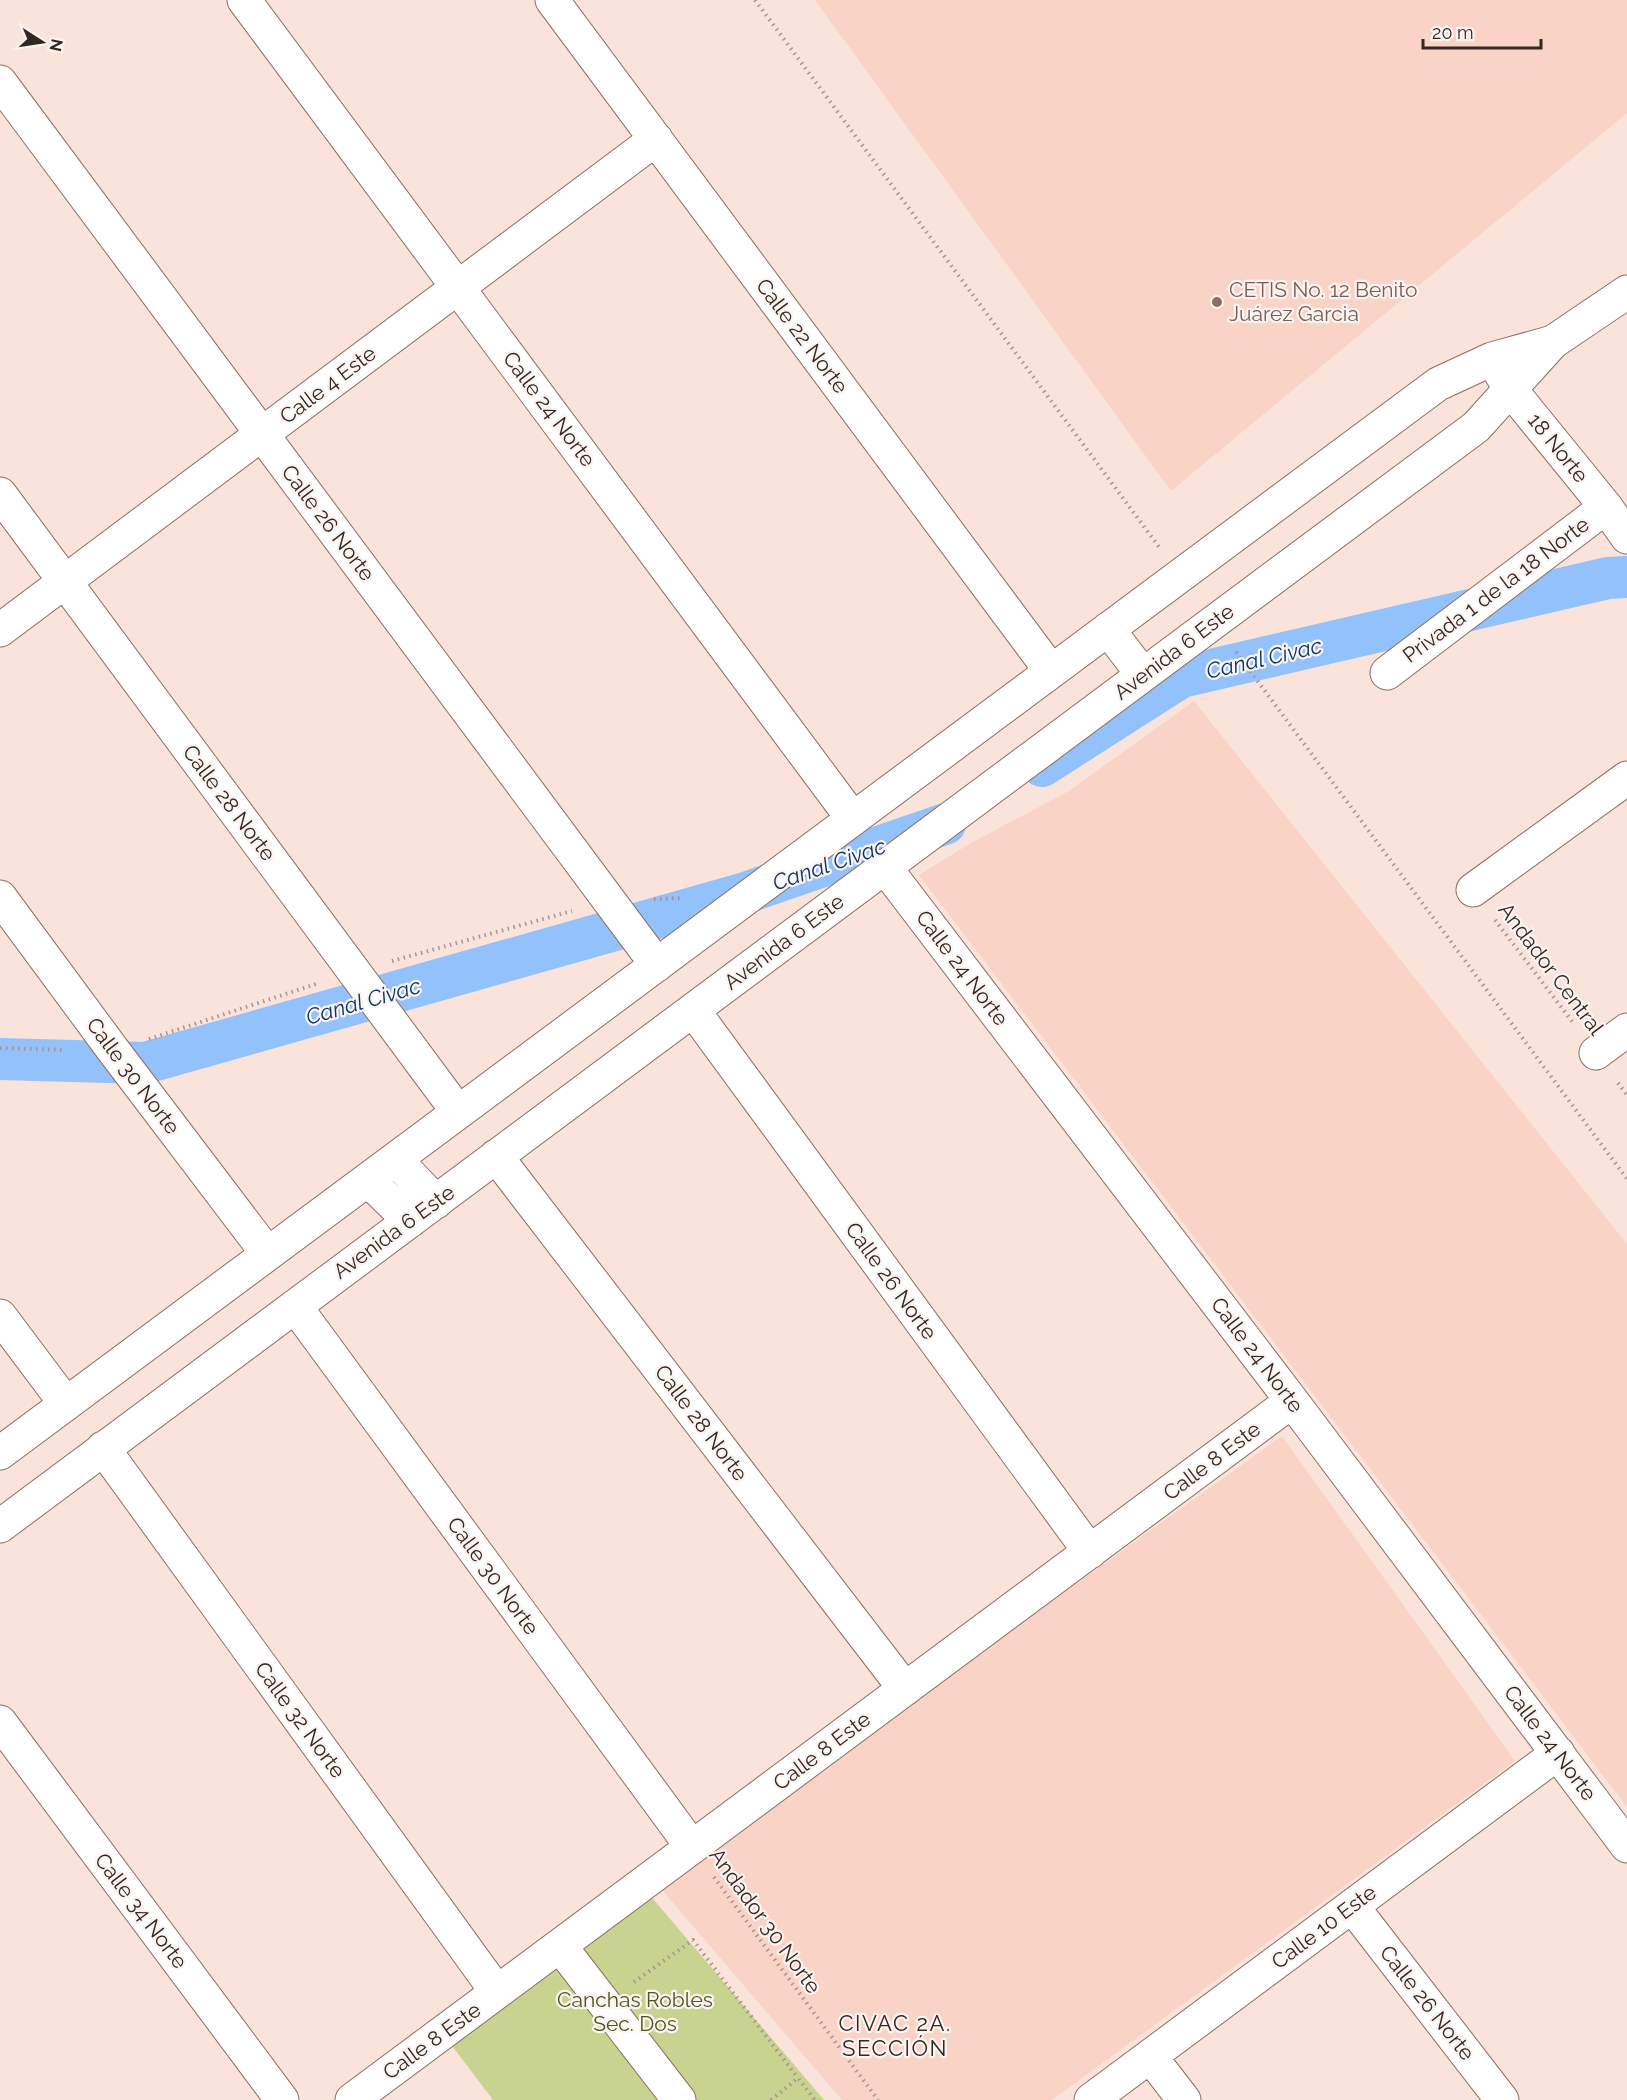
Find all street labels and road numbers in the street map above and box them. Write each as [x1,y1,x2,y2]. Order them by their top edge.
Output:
street label: Calle 22 Norte [751,273,854,398]
street label: Calle 4 Este [275,340,381,429]
street label: Calle 24 Norte [498,346,601,471]
street label: 18 Norte [1523,408,1594,487]
street label: Calle 26 Norte [277,460,380,586]
street label: Privada 1 de la 18 Norte [1398,511,1594,668]
street label: Avenida 6 Este [1109,598,1238,705]
street label: Calle 28 Norte [178,740,281,866]
street label: Avenida 6 Este [719,888,848,995]
street label: Andador Central [1494,898,1609,1040]
street label: Calle 24 Norte [911,905,1014,1030]
street label: Calle 30 Norte [81,1012,185,1139]
street label: Avenida 6 Este [328,1179,459,1284]
street label: Calle 26 Norte [840,1217,942,1344]
street label: Calle 24 Norte [1206,1292,1309,1417]
street label: Calle 28 Norte [650,1360,753,1486]
street label: Calle 8 Este [1158,1416,1265,1505]
street label: Calle 30 Norte [442,1512,545,1639]
street label: Calle 32 Norte [250,1657,351,1783]
street label: Calle 24 Norte [1499,1680,1602,1805]
street label: Calle 8 Este [768,1706,875,1795]
street label: Andador 30 Norte [704,1843,826,1998]
street label: Calle 34 Norte [90,1848,193,1973]
street label: Calle 10 Este [1267,1879,1381,1974]
street label: Calle 26 Norte [1375,1940,1480,2065]
street label: Calle 8 Este [378,1997,486,2084]

